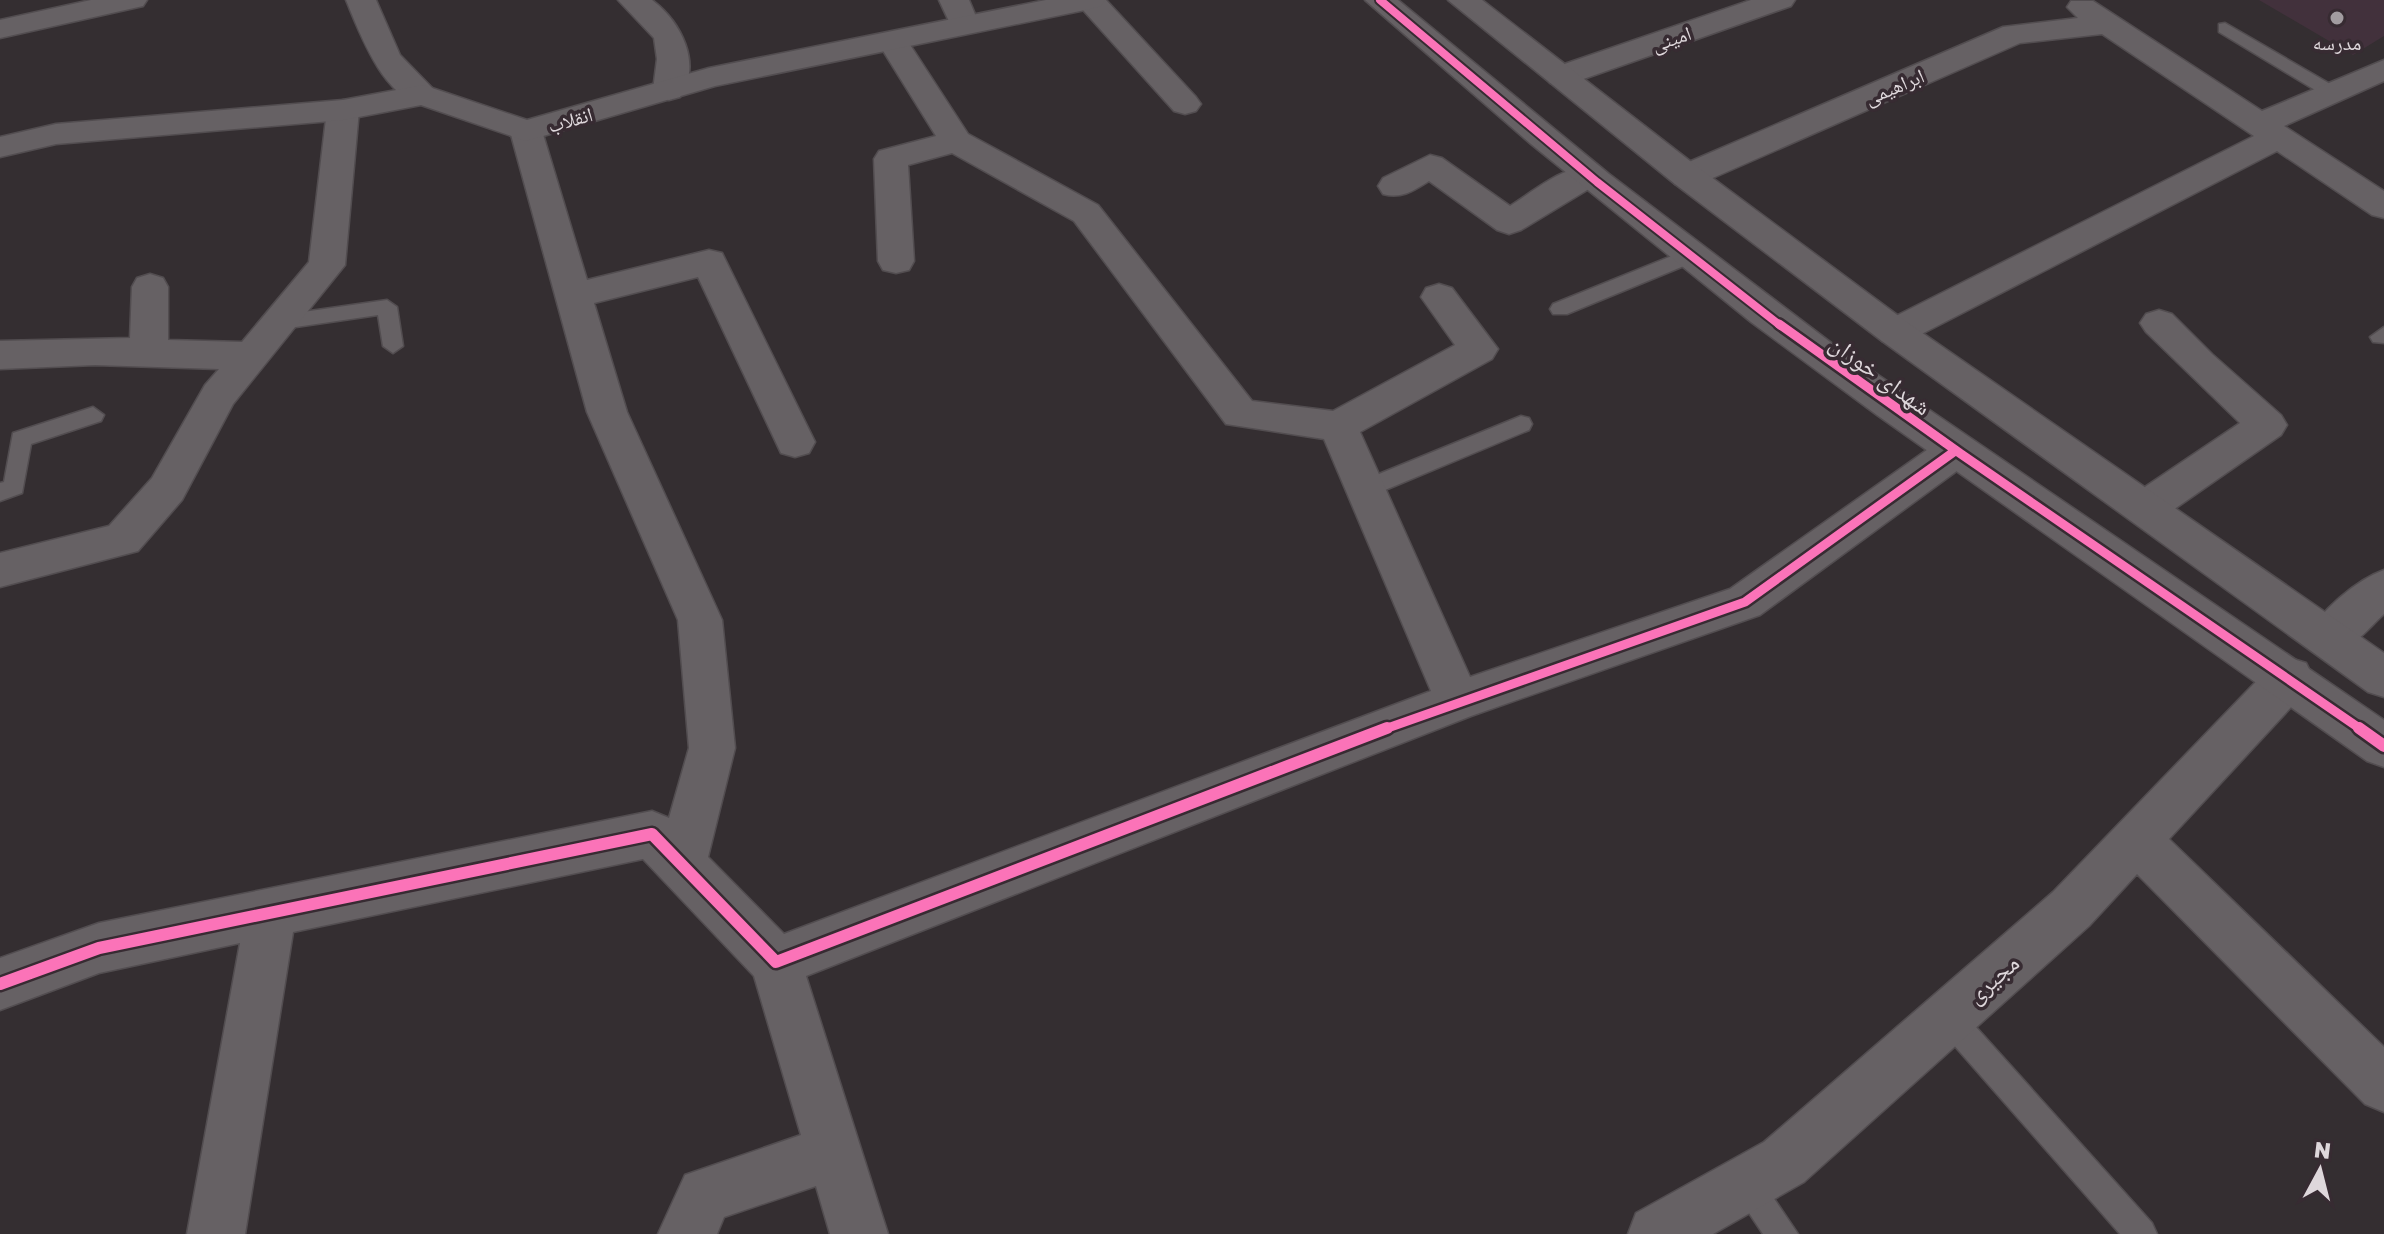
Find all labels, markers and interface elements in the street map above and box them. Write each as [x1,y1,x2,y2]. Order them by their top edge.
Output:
marker: مدرسه [2328,9,2346,27]
street label: امینی [1648,20,1694,57]
place label: مدرسه [2313,30,2361,54]
street label: ابراهیمی [1861,63,1928,110]
street label: انقلاب [545,101,595,137]
street label: شهدای خوزان [1824,327,1937,421]
street label: مجیری [1960,947,2025,1009]
north arrow [2280,1130,2360,1210]
text: N [2313,1135,2332,1164]

